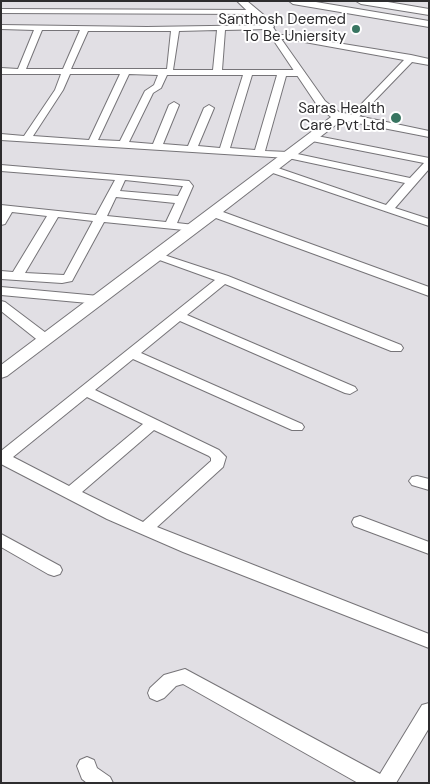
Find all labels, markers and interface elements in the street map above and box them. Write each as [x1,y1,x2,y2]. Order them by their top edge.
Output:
place label: Santhosh Deemed To Be Uniersity [218,11,346,46]
marker: Santhosh Deemed To Be Uniersity [350,23,362,35]
place label: Saras Health Care Pvt Ltd [298,100,385,135]
marker: Saras Health Care Pvt Ltd [389,111,403,125]

